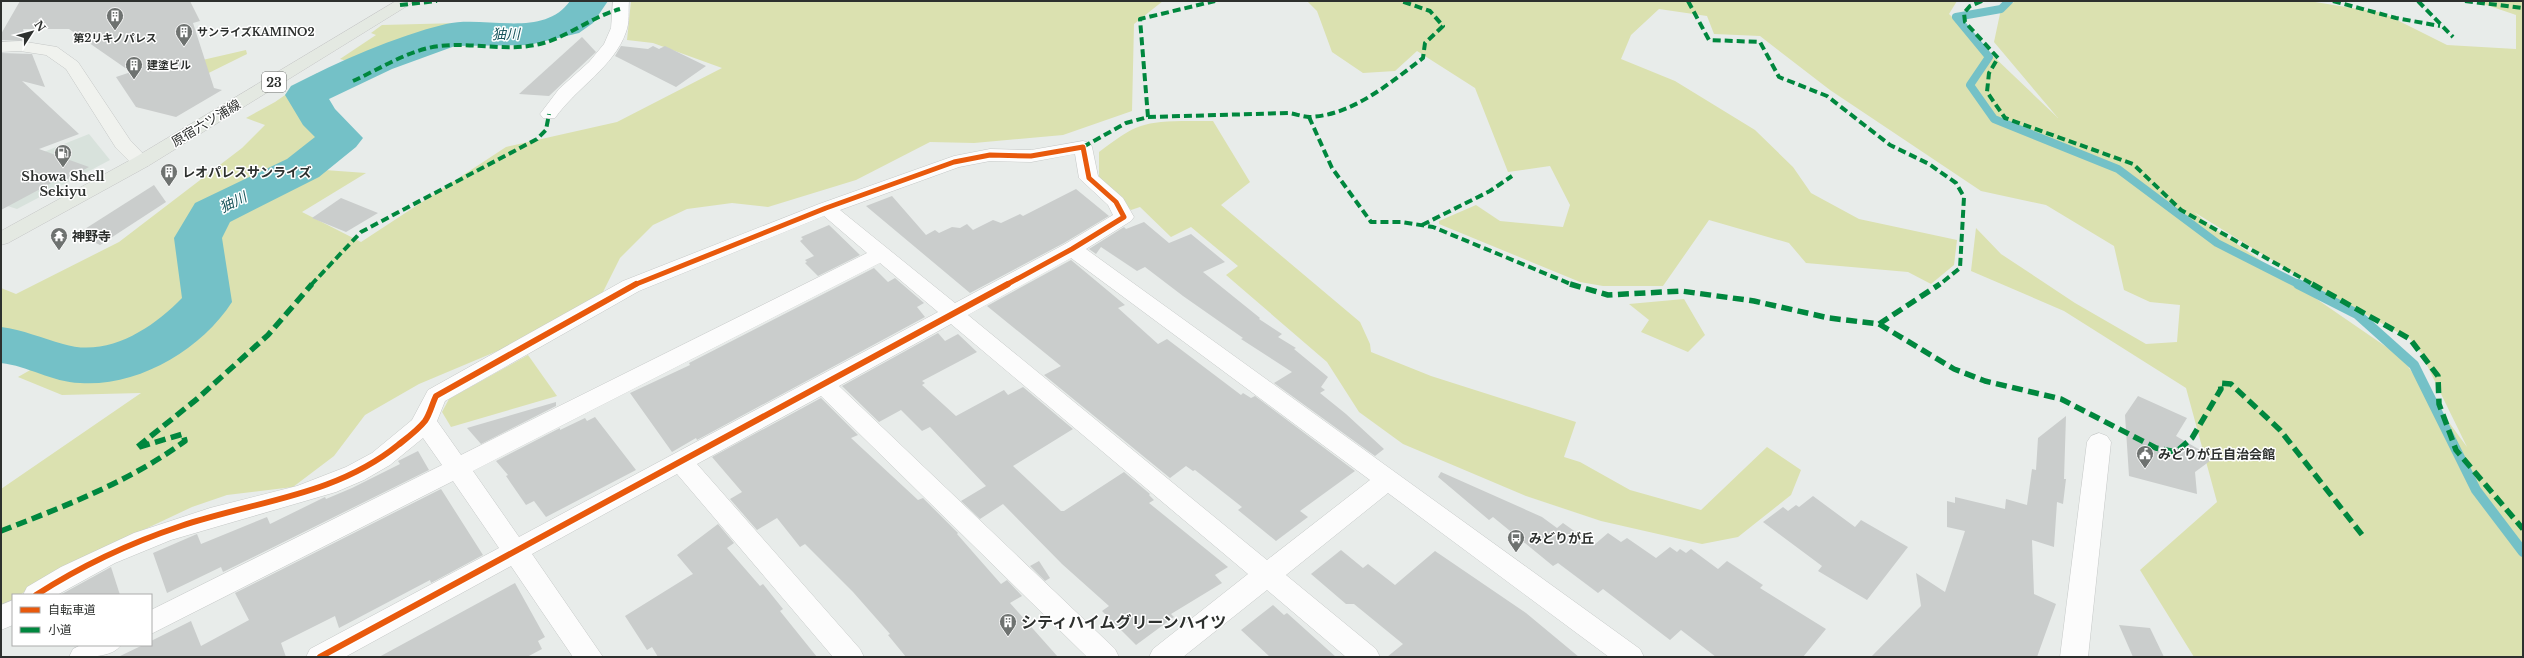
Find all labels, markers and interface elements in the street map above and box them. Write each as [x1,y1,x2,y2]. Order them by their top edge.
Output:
building icon: 第2リキノパレス [105,6,125,31]
north arrow [12,12,52,52]
text: N [31,18,49,35]
building icon: サンライズKAMINO2 [174,22,194,47]
place label: サンライズKAMINO2 [197,25,315,39]
water label: 㹨川 [492,25,522,43]
place label: 第2リキノパレス [73,31,157,45]
building icon: 建塗ビル [124,55,144,80]
place label: 建塗ビル [147,58,191,72]
road number: 23 [262,72,286,92]
street label: 原宿六ツ浦線 [168,96,244,150]
fuel station icon: Showa Shell Sekiyu [53,143,73,168]
building icon: レオパレスサンライズ [159,162,179,187]
place label: レオパレスサンライズ [182,164,312,181]
place label: Showa Shell Sekiyu [21,168,105,200]
water label: 㹨川 [216,187,251,216]
temple icon: 神野寺 [49,226,69,251]
place label: 神野寺 [72,228,111,245]
public building icon: みどりが丘自治会館 [2135,444,2155,469]
place label: みどりが丘自治会館 [2158,446,2275,463]
bus stop icon: みどりが丘 [1506,528,1526,553]
place label: みどりが丘 [1529,530,1594,547]
legend [12,594,152,646]
text: 自転車道 [48,602,96,617]
building icon: シティハイムグリーンハイツ [998,612,1018,637]
place label: シティハイムグリーンハイツ [1021,612,1226,632]
text: 小道 [48,622,72,637]

